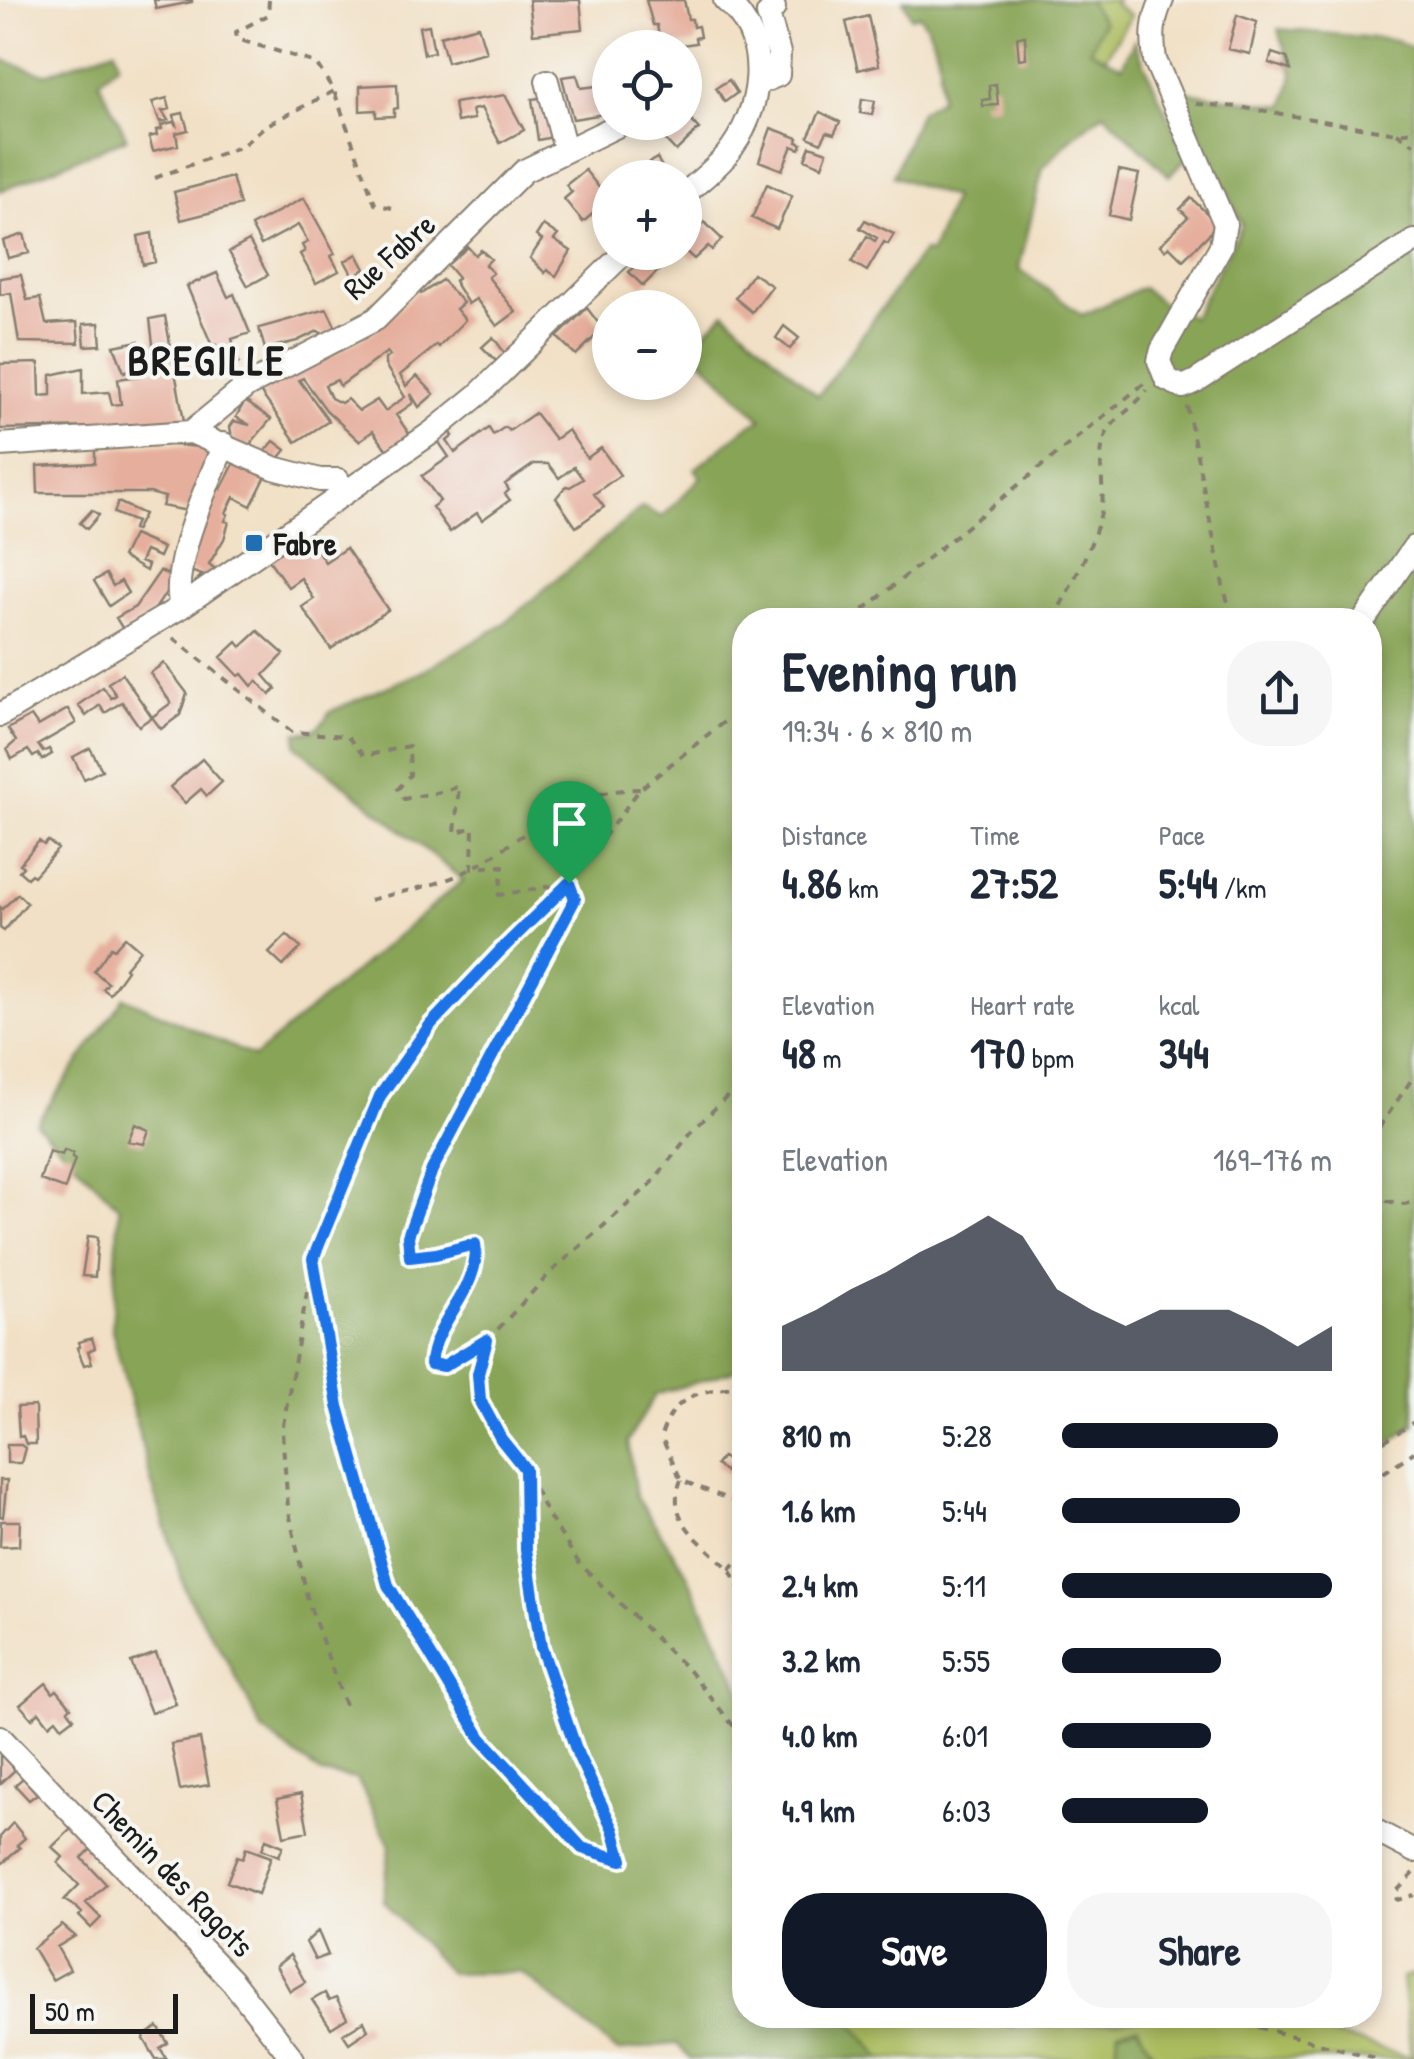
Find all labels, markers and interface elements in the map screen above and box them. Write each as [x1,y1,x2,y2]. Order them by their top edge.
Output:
map controls [592,30,702,400]
button: locate [592,30,702,140]
button: + [592,160,702,270]
street label: Rue Fabre [334,203,445,309]
button: − [592,290,702,400]
district label: BREGILLE [128,331,286,388]
place label: Fabre [273,522,337,565]
marker: Fabre [243,532,265,554]
text: Evening run [782,634,1017,708]
button: share [1227,641,1332,746]
text: 19:34 · 6 × 810 m [782,709,972,752]
pin [527,781,612,884]
icon: arrive [542,796,597,851]
text: Distance [782,816,868,854]
text: Time [970,816,1020,854]
text: Pace [1159,816,1205,854]
text: 4.86 [782,854,842,911]
text: 27:52 [970,854,1058,911]
text: 5:44 [1159,854,1218,911]
text: km [842,869,879,907]
text: /km [1218,869,1267,907]
text: Elevation [782,986,875,1024]
text: Heart rate [970,986,1075,1024]
text: kcal [1159,986,1200,1024]
text: 48 [782,1024,816,1081]
text: 170 [970,1024,1025,1081]
text: 344 [1159,1024,1209,1081]
text: m [816,1039,841,1077]
text: bpm [1025,1039,1074,1077]
text: Elevation [782,1138,888,1181]
text: 169–176 m [1213,1138,1332,1181]
text: 810 m [782,1414,851,1457]
text: 5:28 [942,1414,992,1457]
text: 1.6 km [782,1489,856,1532]
text: 5:44 [942,1489,987,1532]
text: 2.4 km [782,1564,858,1607]
text: 5:11 [942,1564,986,1607]
text: 3.2 km [782,1639,861,1682]
text: 5:55 [942,1639,990,1682]
text: 4.0 km [782,1714,858,1757]
text: 6:01 [942,1714,988,1757]
street label: Chemin des Ragots [82,1780,264,1966]
text: 4.9 km [782,1789,855,1832]
text: 6:03 [942,1789,991,1832]
button: Save [782,1893,1047,2008]
button: Share [1067,1893,1332,2008]
scale bar [30,1989,178,2034]
text: 50 m [45,1992,95,2030]

